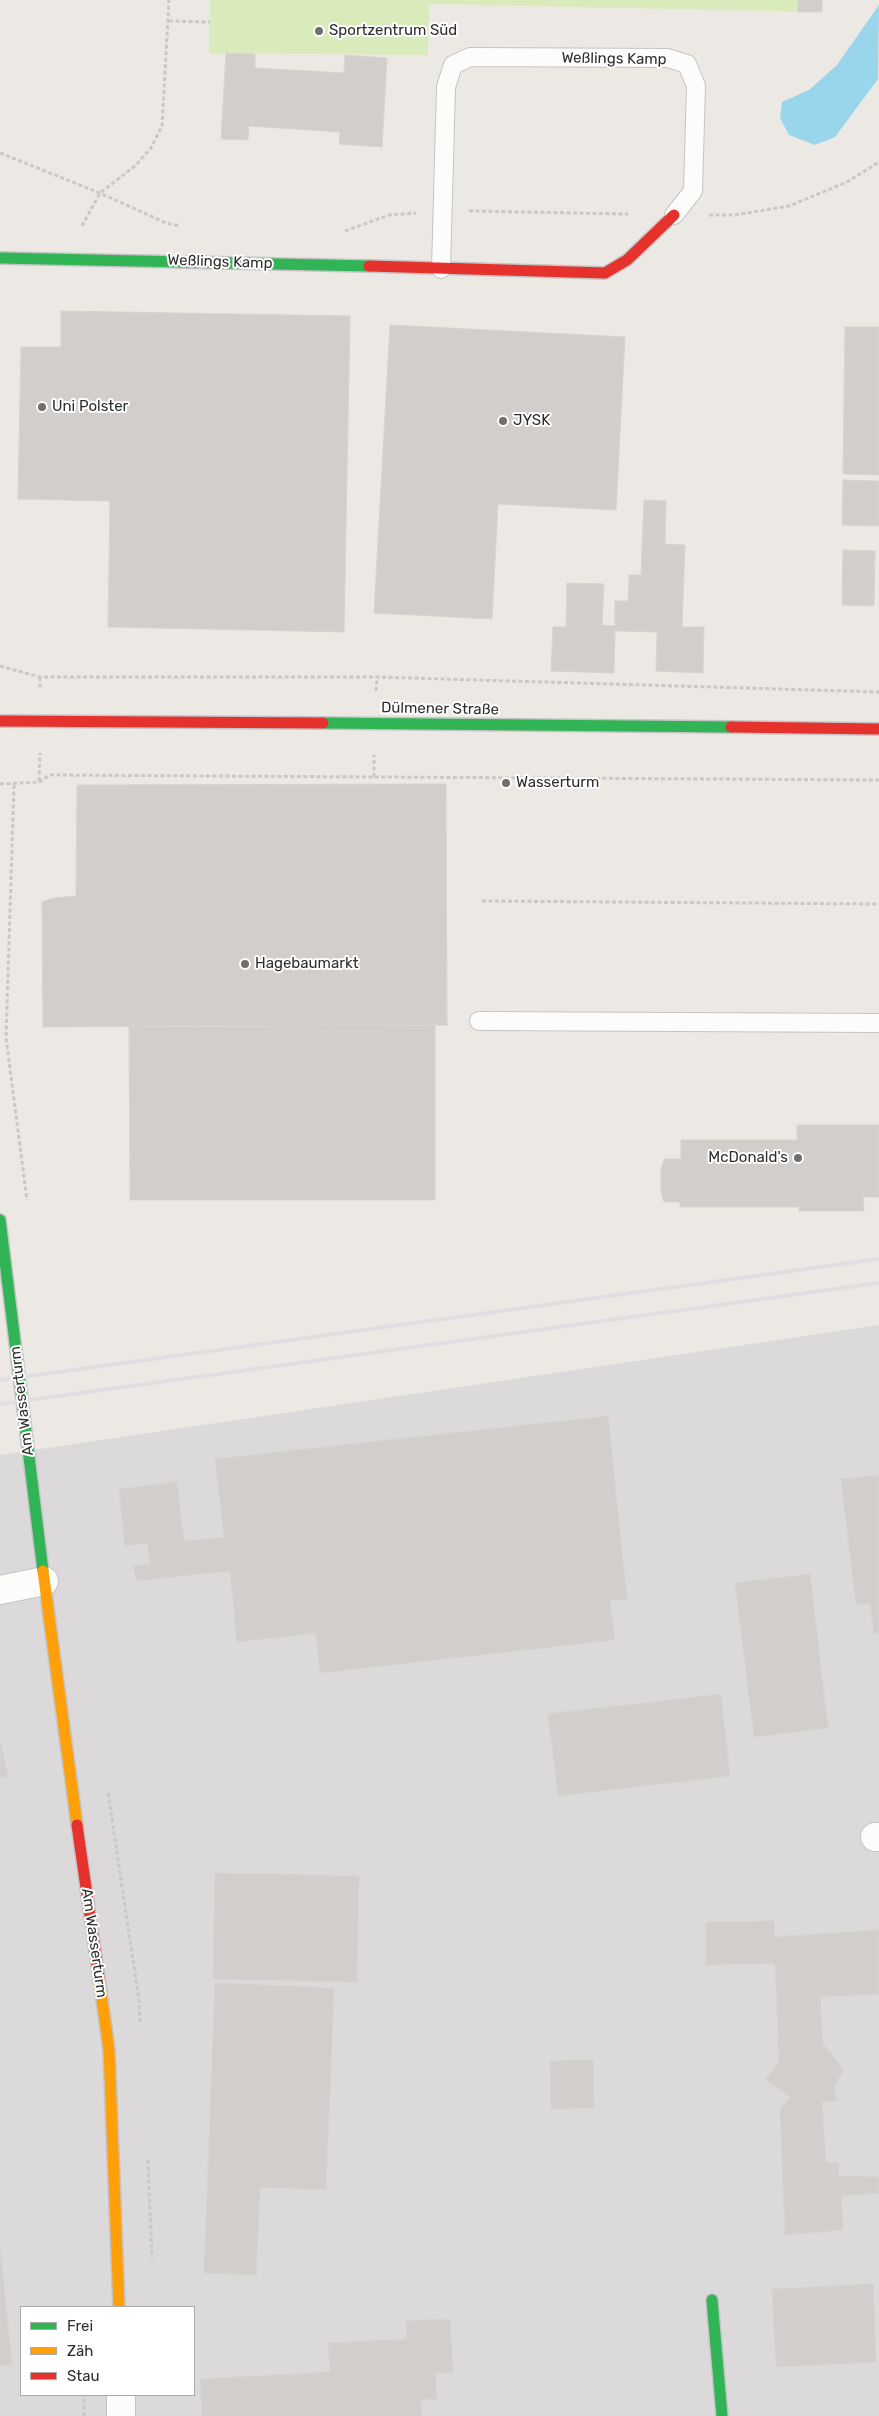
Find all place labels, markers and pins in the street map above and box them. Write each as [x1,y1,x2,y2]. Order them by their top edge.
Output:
place label: Sportzentrum Süd [329,22,457,40]
marker: Sportzentrum Süd [313,25,325,37]
place label: Uni Polster [52,398,128,416]
marker: Uni Polster [36,401,48,413]
place label: JYSK [513,412,550,430]
marker: JYSK [497,415,509,427]
place label: Wasserturm [516,774,599,792]
marker: Wasserturm [500,777,512,789]
place label: Hagebaumarkt [255,955,358,973]
marker: Hagebaumarkt [239,958,251,970]
place label: McDonald's [708,1149,788,1167]
marker: McDonald's [792,1152,804,1164]

